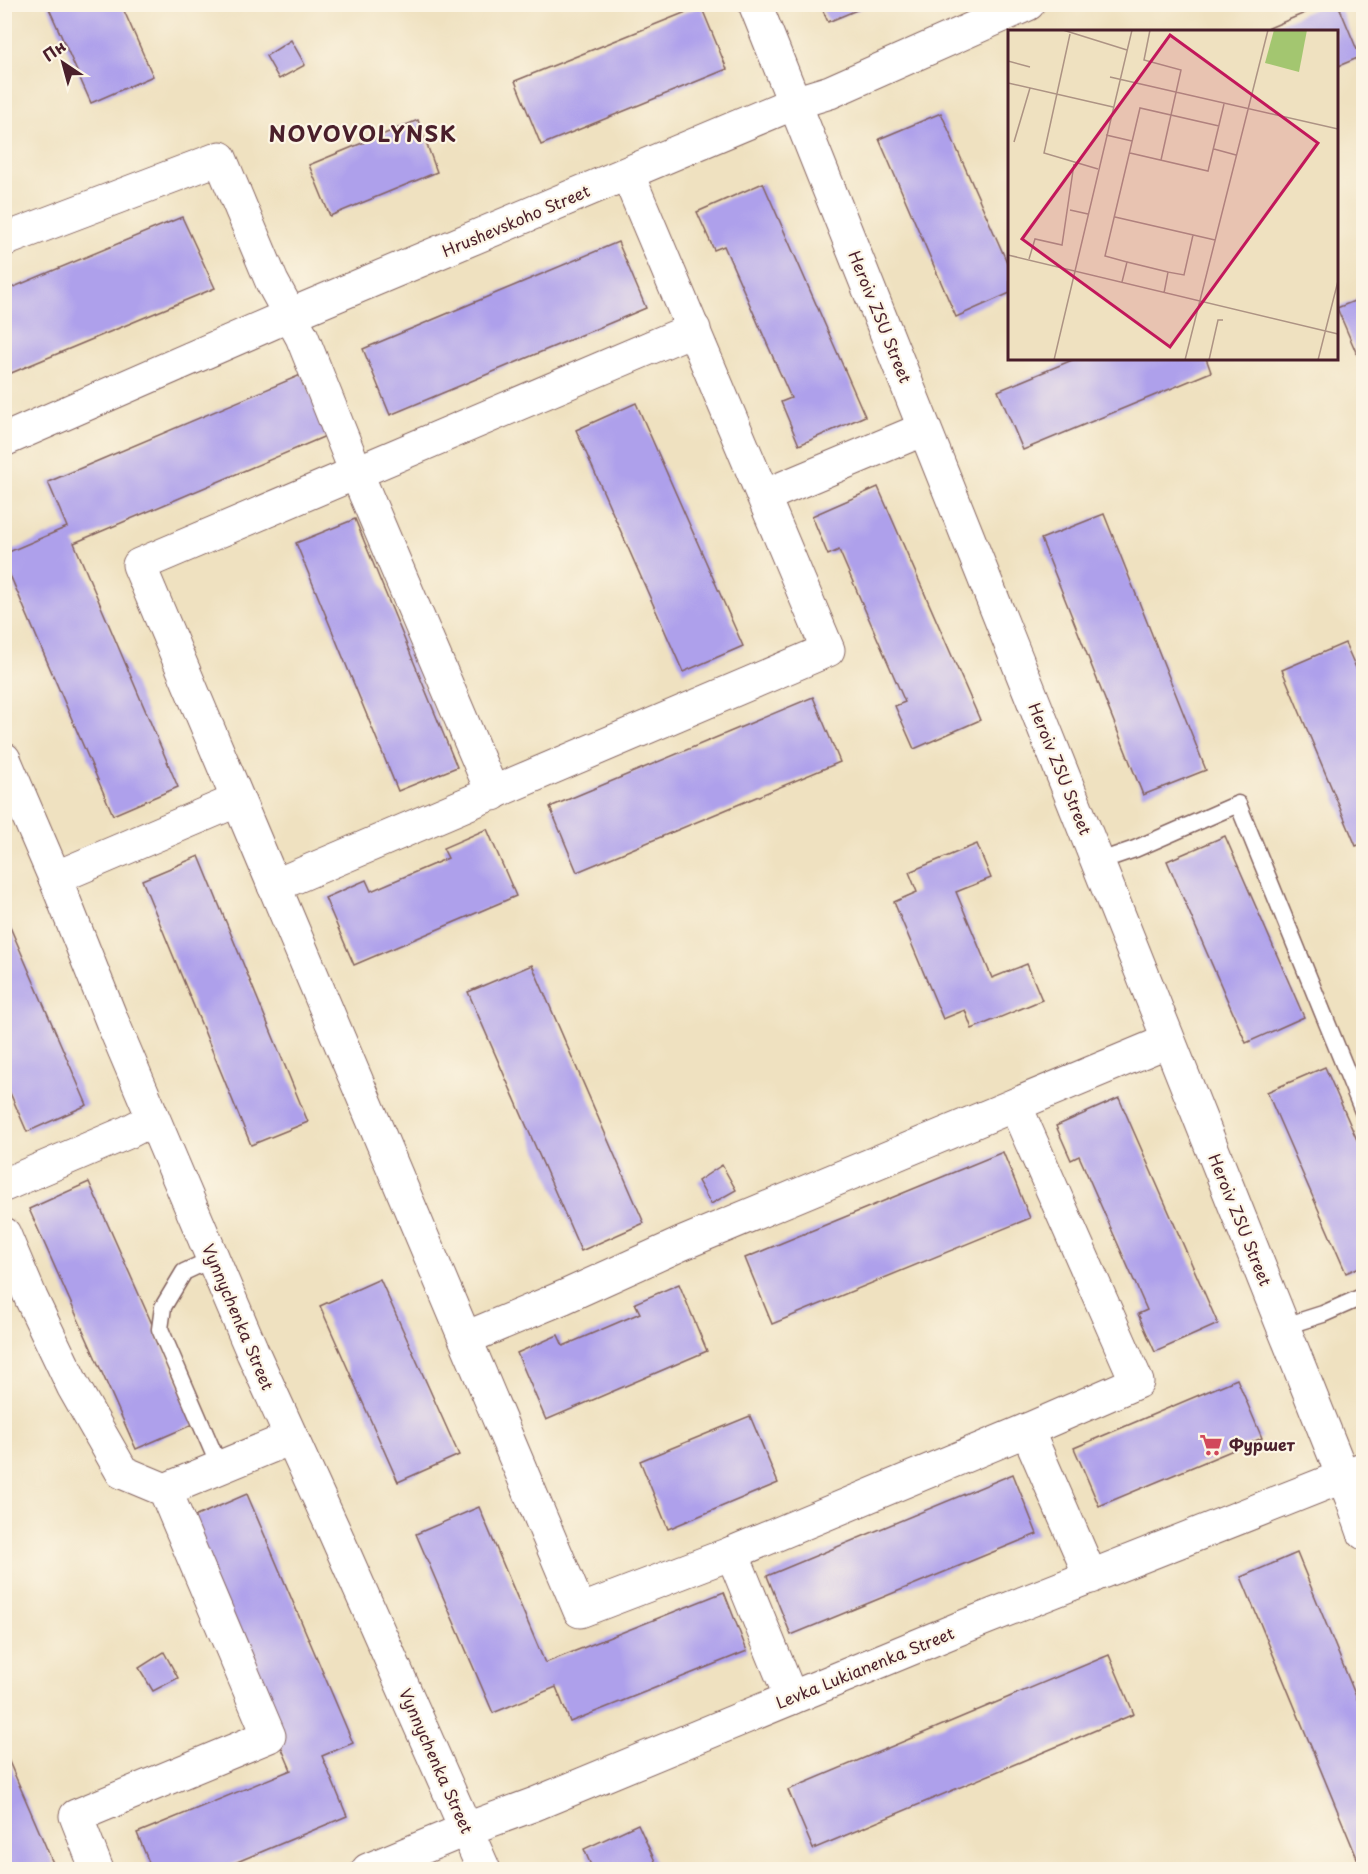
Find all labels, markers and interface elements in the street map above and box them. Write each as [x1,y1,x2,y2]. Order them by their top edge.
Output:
inset map [1008,30,1338,360]
north arrow [33,33,93,93]
text: Пн [37,34,70,67]
district label: NOVOVOLYNSK [269,116,457,149]
street label: Hrushevskoho Street [438,178,594,262]
street label: Heroiv ZSU Street [843,247,919,387]
street label: Heroiv ZSU Street [1023,699,1099,839]
street label: Heroiv ZSU Street [1203,1150,1279,1290]
street label: Vynnychenka Street [197,1240,281,1394]
supermarket icon: Фуршет [1198,1432,1224,1458]
place label: Фуршет [1229,1432,1296,1456]
street label: Levka Lukianenka Street [772,1620,958,1714]
street label: Vynnychenka Street [394,1684,480,1837]

